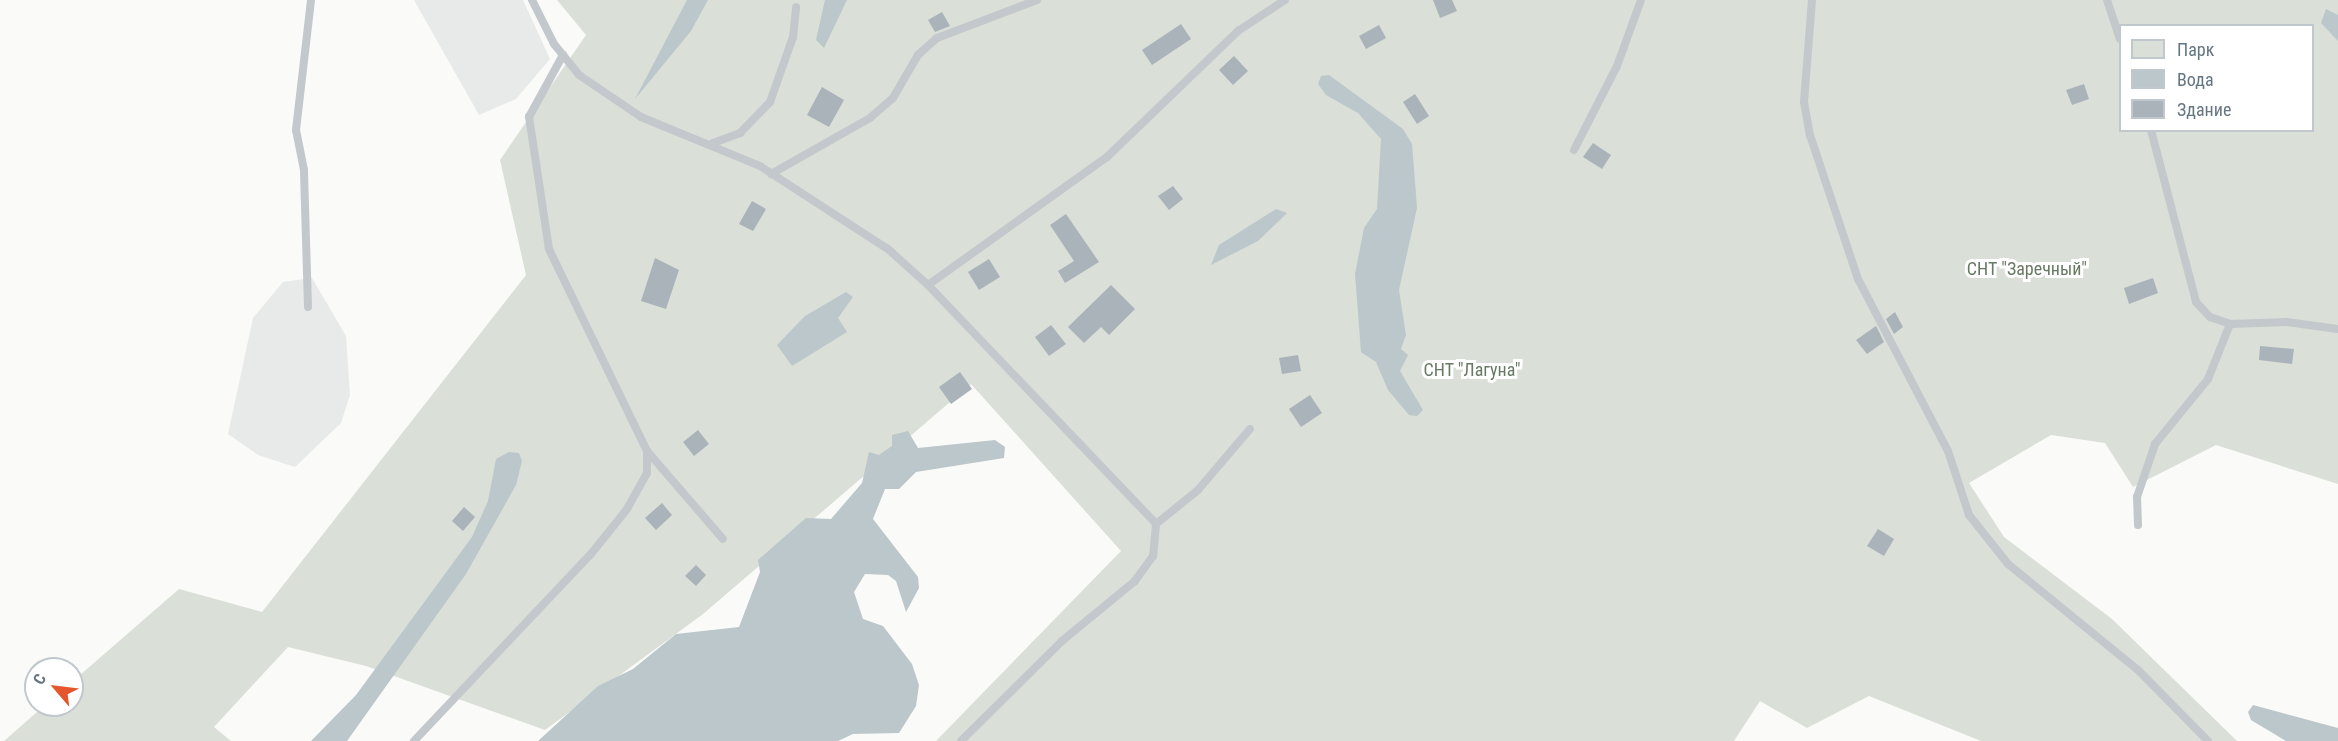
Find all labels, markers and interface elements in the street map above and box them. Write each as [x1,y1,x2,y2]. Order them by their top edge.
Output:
legend [2119,24,2314,132]
text: Парк [2177,39,2214,60]
text: Вода [2177,69,2214,90]
text: Здание [2177,99,2231,120]
park label: СНТ "Заречный" [1967,258,2087,280]
park label: СНТ "Лагуна" [1423,359,1521,381]
north arrow [24,657,84,717]
text: С [29,671,50,688]

